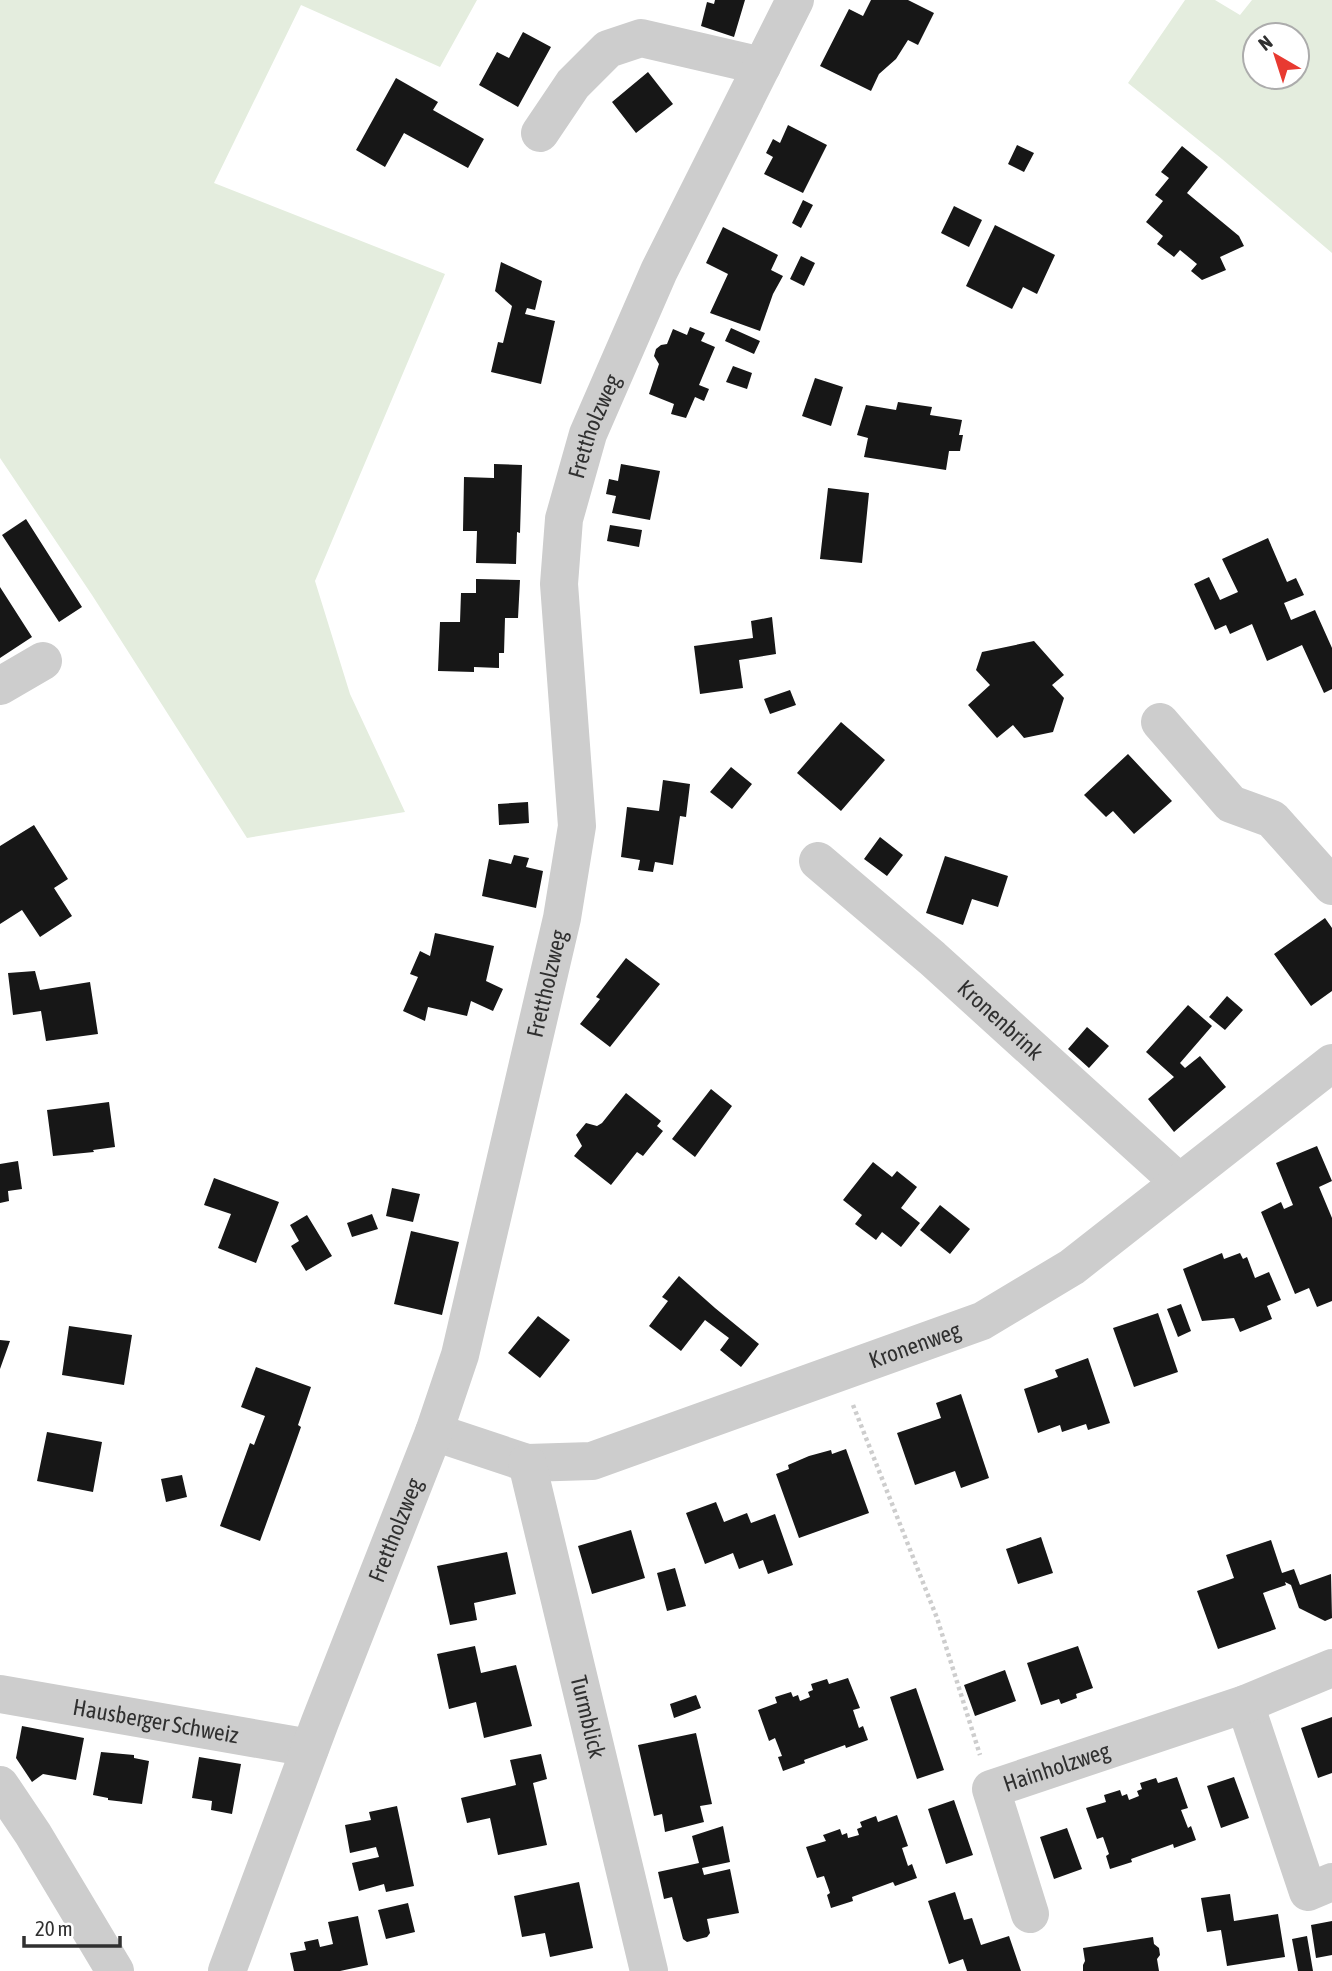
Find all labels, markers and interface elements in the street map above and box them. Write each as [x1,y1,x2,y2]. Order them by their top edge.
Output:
north arrow [1241,21,1311,91]
text: N [1254,31,1277,55]
street label: Frettholzweg [563,370,625,481]
street label: Frettholzweg [522,927,572,1040]
street label: Kronenbrink [952,975,1048,1065]
street label: Kronenweg [865,1317,964,1374]
street label: Frettholzweg [363,1474,428,1586]
street label: Turmblick [565,1673,610,1761]
street label: Hausberger Schweiz [71,1694,240,1748]
street label: Hainholzweg [1000,1737,1113,1797]
scale bar [24,1904,121,1948]
text: 20 m [35,1916,73,1940]

